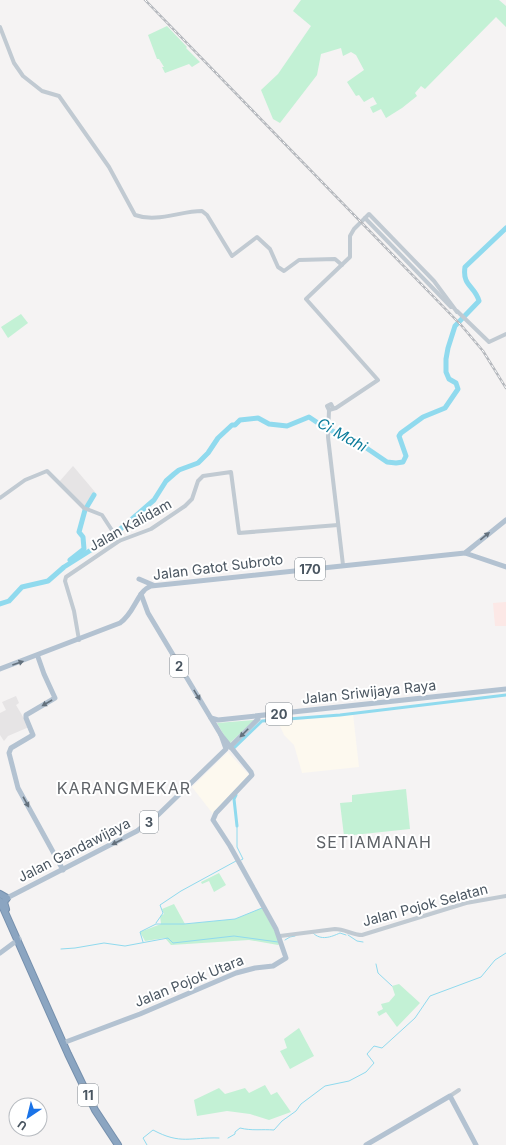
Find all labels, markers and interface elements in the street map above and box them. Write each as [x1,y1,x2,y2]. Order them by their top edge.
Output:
water label: Ci Mahi [314,413,371,456]
street label: Jalan Kalidam [85,495,174,554]
one-way arrow [480,532,490,540]
street label: Jalan Gatot Subroto [152,550,284,583]
road number: 170 [295,558,325,580]
road number: 2 [170,655,188,677]
one-way arrow [12,659,24,665]
street label: Jalan Sriwijaya Raya [301,676,437,707]
one-way arrow [193,689,200,701]
one-way arrow [41,699,53,706]
road number: 20 [266,703,292,725]
one-way arrow [239,728,249,738]
district label: KARANGMEKAR [57,778,191,798]
one-way arrow [22,796,29,807]
road number: 3 [140,811,158,833]
street label: Jalan Gandawijaya [15,814,133,885]
district label: SETIAMANAH [316,832,432,852]
one-way arrow [111,839,123,845]
street label: Jalan Pojok Selatan [360,880,489,929]
street label: Jalan Pojok Utara [132,951,246,1010]
road number: 11 [78,1084,98,1106]
north arrow [8,1097,48,1137]
text: U [15,1117,30,1133]

